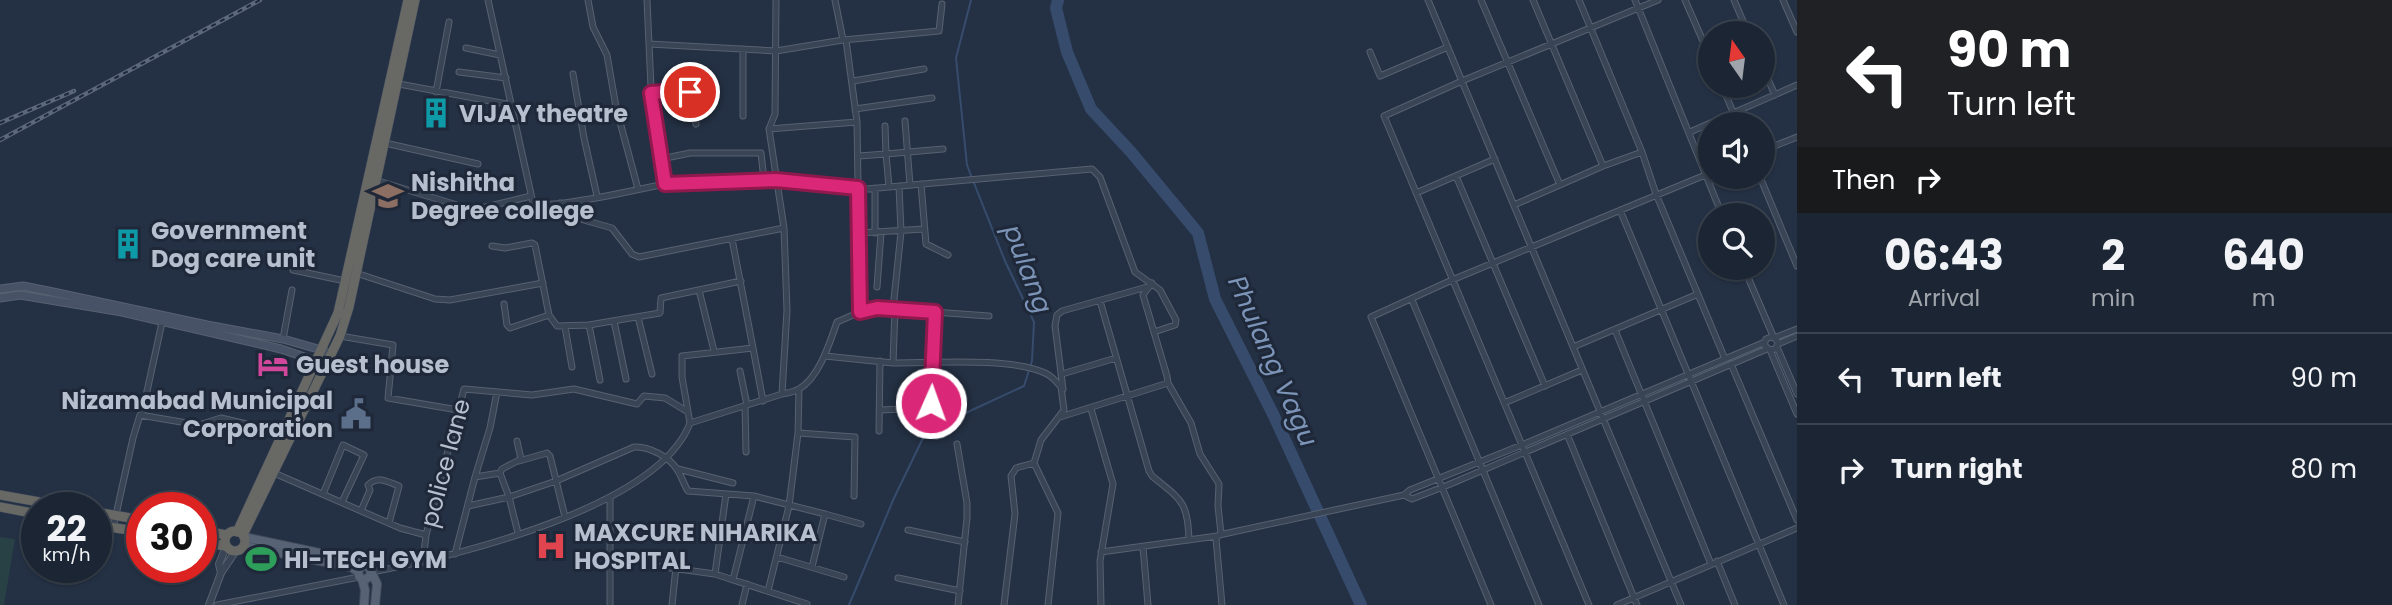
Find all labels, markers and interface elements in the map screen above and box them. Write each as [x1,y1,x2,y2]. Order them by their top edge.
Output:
text: 90 m [1947,16,2071,84]
north arrow [1698,21,1774,98]
map controls [1698,21,1775,280]
icon: left [1832,28,1923,119]
pin [660,62,720,122]
icon: arrive [671,73,709,111]
text: Turn left [1947,81,2076,126]
building icon: VIJAY theatre [419,96,453,130]
place label: VIJAY theatre [459,97,628,130]
button: sound [1698,112,1775,189]
icon: right [1909,161,1947,199]
text: Then [1832,162,1895,198]
place label: Nishitha Degree college [411,166,595,227]
school or university icon: Nishitha Degree college [371,179,405,213]
button: search [1698,203,1775,280]
place label: Government Dog care unit [151,214,315,275]
water label: pulang [994,218,1061,319]
text: 06:43 [1884,226,2004,285]
text: 2 [2101,226,2125,285]
text: 640 [2222,226,2305,285]
building icon: Government Dog care unit [111,227,145,261]
water label: Phulang Vagu [1219,270,1327,452]
text: Arrival [1908,282,1980,314]
text: min [2091,282,2135,314]
text: m [2252,282,2275,314]
hotel icon: Guest house [256,347,290,381]
place label: Guest house [296,348,450,381]
icon: left [1832,360,1870,398]
text: Turn left [1891,360,2002,396]
text: 90 m [2291,360,2357,396]
position arrow [894,366,968,440]
place label: Nizamabad Municipal Corporation [61,384,333,445]
street label: police lane [412,395,478,531]
public building icon: Nizamabad Municipal Corporation [339,397,373,431]
icon: right [1832,451,1870,489]
text: Turn right [1891,451,2023,487]
text: 80 m [2291,451,2357,487]
speed limit sign: 30 [126,492,217,583]
text: 22 [47,504,86,553]
place label: MAXCURE NIHARIKA HOSPITAL [574,516,818,577]
hospital icon: MAXCURE NIHARIKA HOSPITAL [534,529,568,563]
text: km/h [43,542,90,567]
sports icon: HI-TECH GYM [244,542,278,576]
place label: HI-TECH GYM [284,543,447,576]

